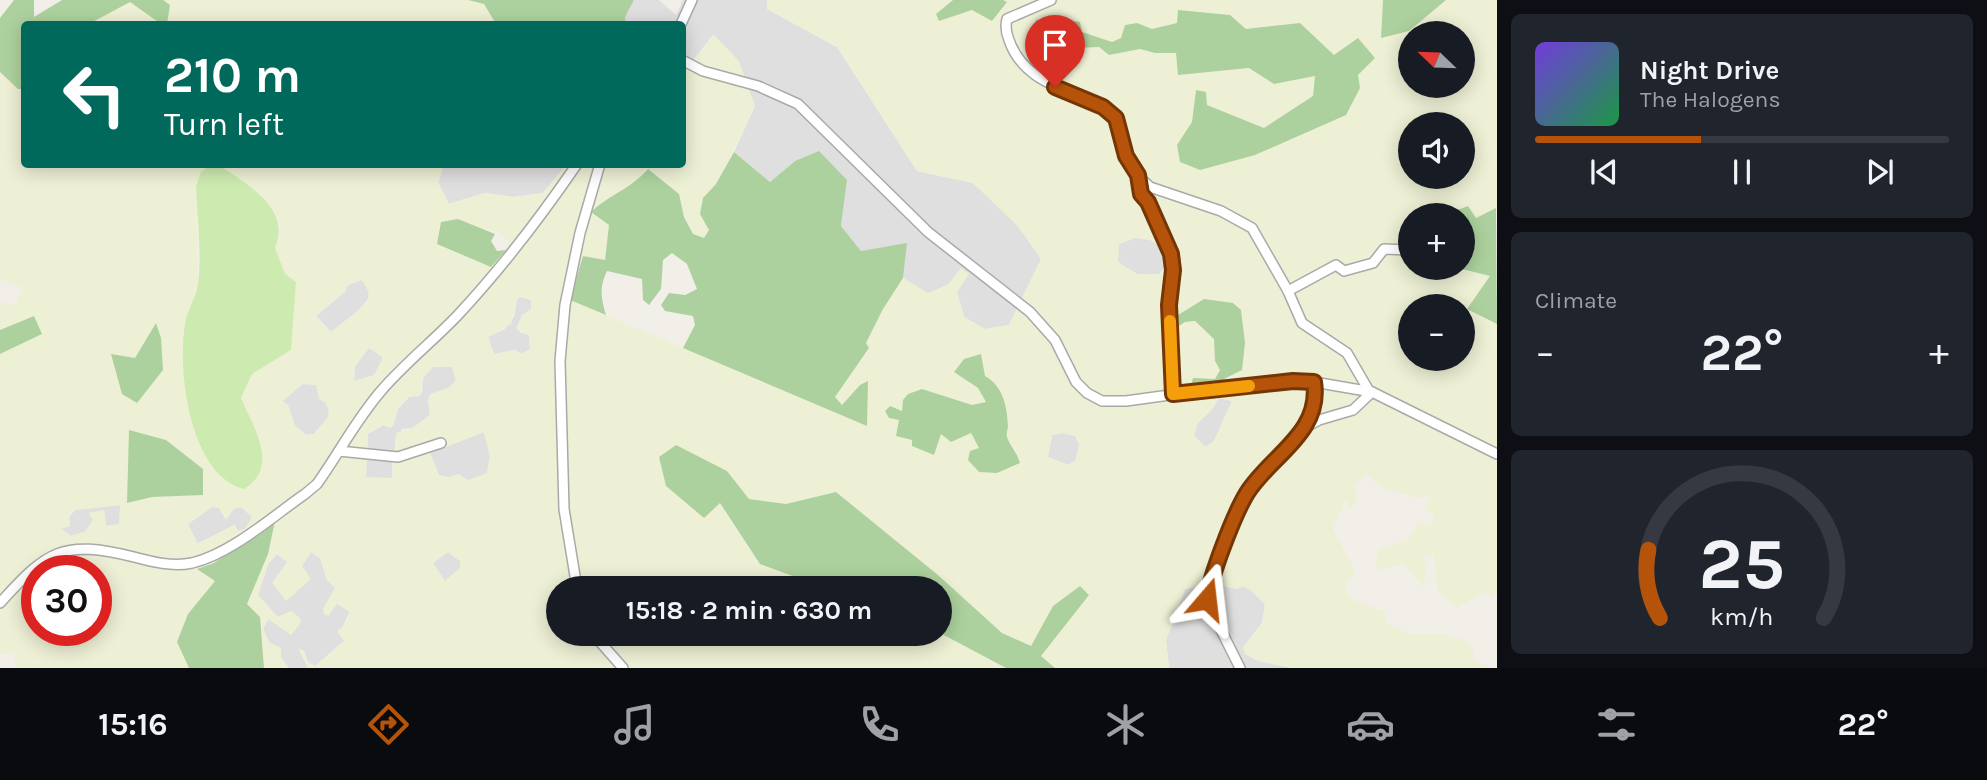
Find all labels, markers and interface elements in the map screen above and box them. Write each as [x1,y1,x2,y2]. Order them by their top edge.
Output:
pin [1025,15,1085,87]
north arrow [1398,21,1475,98]
map controls [1398,21,1475,371]
icon: arrive [1036,26,1074,64]
text: 210 m [164,47,301,104]
icon: left [49,49,140,140]
text: Night Drive [1640,55,1779,86]
text: The Halogens [1640,86,1780,113]
text: Turn left [164,106,284,143]
button: sound [1398,112,1475,189]
icon: previous [1585,153,1623,191]
icon: pause [1723,153,1761,191]
icon: next [1861,153,1899,191]
button: + [1398,203,1475,280]
text: Climate [1535,287,1617,314]
button: − [1398,294,1475,371]
text: 22° [1700,322,1784,383]
text: − [1535,330,1555,375]
text: + [1929,330,1949,375]
text: 25 [1699,521,1785,606]
speed limit sign: 30 [21,555,112,646]
position arrow [1170,562,1244,636]
text: 15:18 · 2 min · 630 m [626,595,872,626]
text: km/h [1710,602,1774,631]
icon: directions [364,700,413,749]
icon: music [610,700,659,749]
icon: phone [855,700,904,749]
icon: climate [1101,700,1150,749]
icon: car [1346,700,1395,749]
icon: filters [1592,700,1641,749]
text: 15:16 [98,706,168,743]
text: 22° [1837,706,1889,743]

